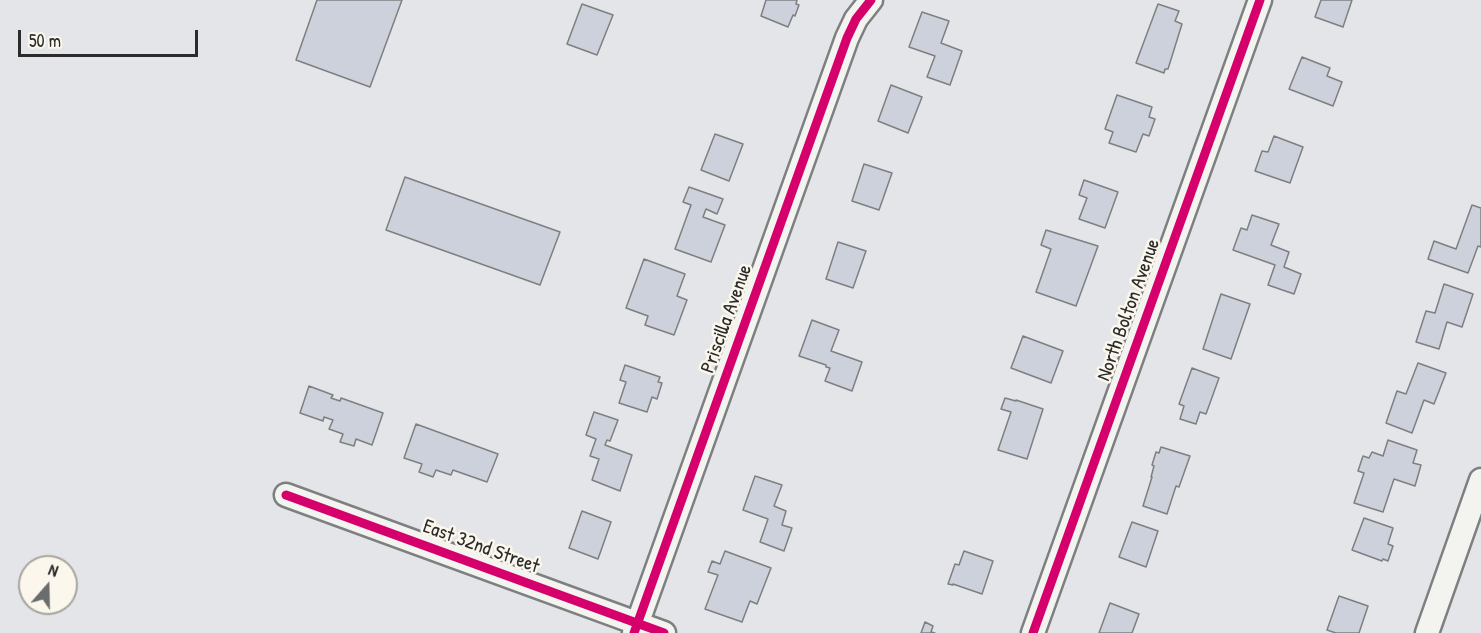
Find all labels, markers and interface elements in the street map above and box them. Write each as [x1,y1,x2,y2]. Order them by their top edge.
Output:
scale bar [21,18,201,56]
text: 50 m [29,28,61,53]
street label: North Bolton Avenue [1092,236,1166,384]
street label: Priscilla Avenue [696,262,758,376]
street label: East 32nd Street [419,515,543,579]
north arrow [18,555,78,615]
text: N [46,558,61,582]

